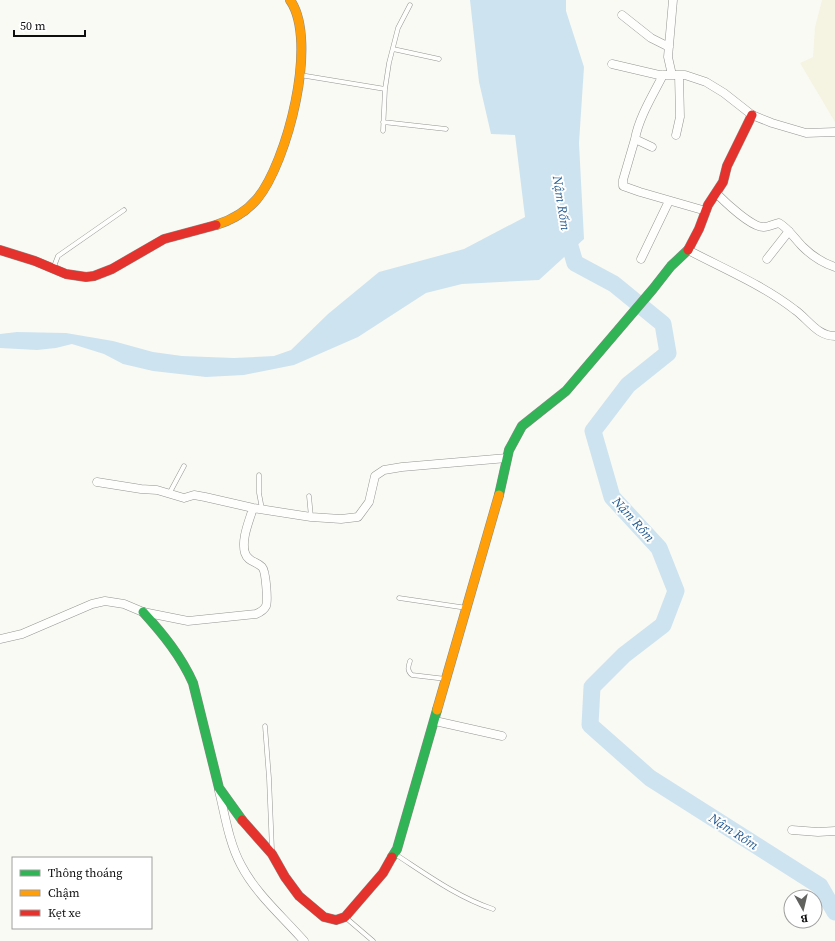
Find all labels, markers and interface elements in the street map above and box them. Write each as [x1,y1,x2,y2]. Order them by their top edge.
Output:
scale bar [14,12,85,38]
text: 50 m [20,18,46,34]
water label: Nậm Rốm [549,174,574,232]
water label: Nậm Rốm [608,492,659,546]
water label: Nậm Rốm [705,809,762,854]
legend [12,857,152,929]
text: Thông thoáng [48,865,123,881]
text: Chậm [48,885,80,901]
north arrow [783,889,823,929]
text: Kẹt xe [48,905,81,921]
text: B [800,910,809,926]

